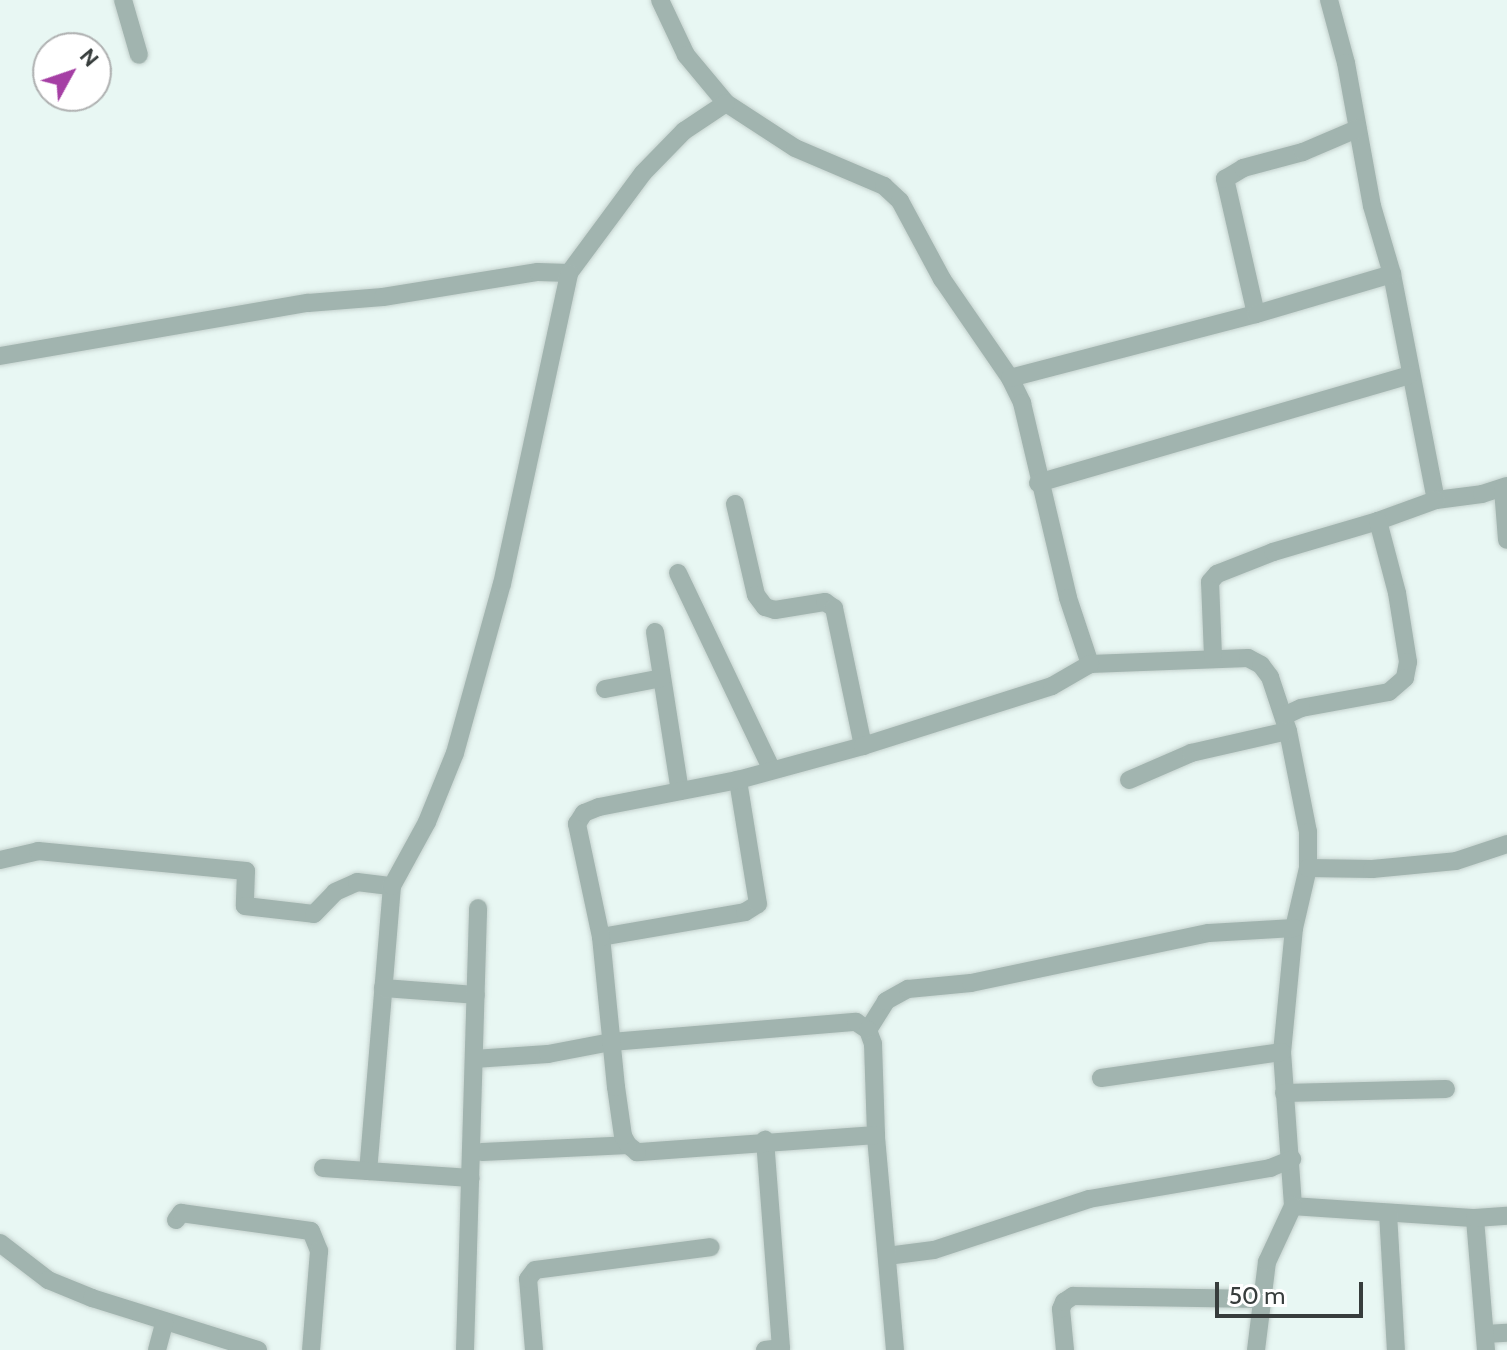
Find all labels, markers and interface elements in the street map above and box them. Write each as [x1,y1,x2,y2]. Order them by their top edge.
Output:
north arrow [32,32,112,112]
text: N [74,43,105,72]
scale bar [1219,1266,1367,1316]
text: 50 m [1229,1281,1285,1310]

